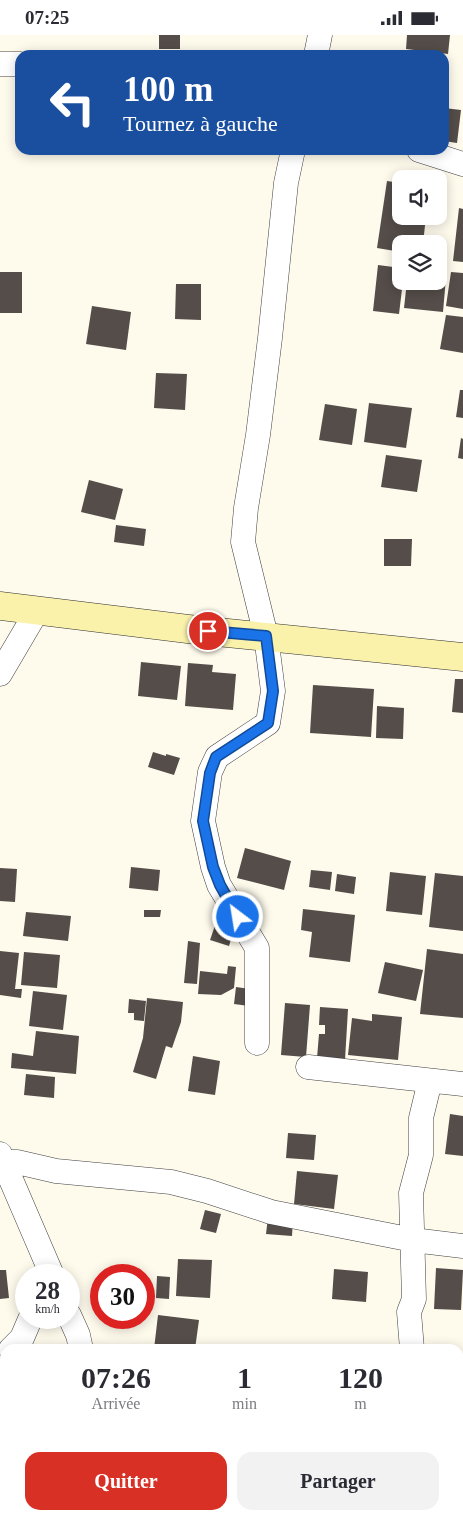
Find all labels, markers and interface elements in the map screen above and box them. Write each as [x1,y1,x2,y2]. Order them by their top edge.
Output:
text: 07:25 [25,7,69,28]
icon: left [40,70,105,135]
text: 100 m [123,70,213,109]
text: Tournez à gauche [123,111,278,136]
map controls [392,170,447,290]
button: sound [392,170,447,225]
button: layers [392,235,447,290]
pin [187,610,229,652]
icon: arrive [194,617,222,645]
position arrow [211,890,263,942]
speed limit sign: 30 [90,1264,155,1329]
text: 28 [35,1277,60,1304]
text: km/h [35,1302,60,1316]
text: 07:26 [81,1361,151,1394]
text: 1 [237,1361,252,1394]
text: 120 [338,1361,383,1394]
text: Arrivée [92,1395,140,1412]
text: min [232,1395,257,1412]
text: m [354,1395,367,1412]
button: Quitter [25,1452,227,1510]
button: Partager [237,1452,439,1510]

